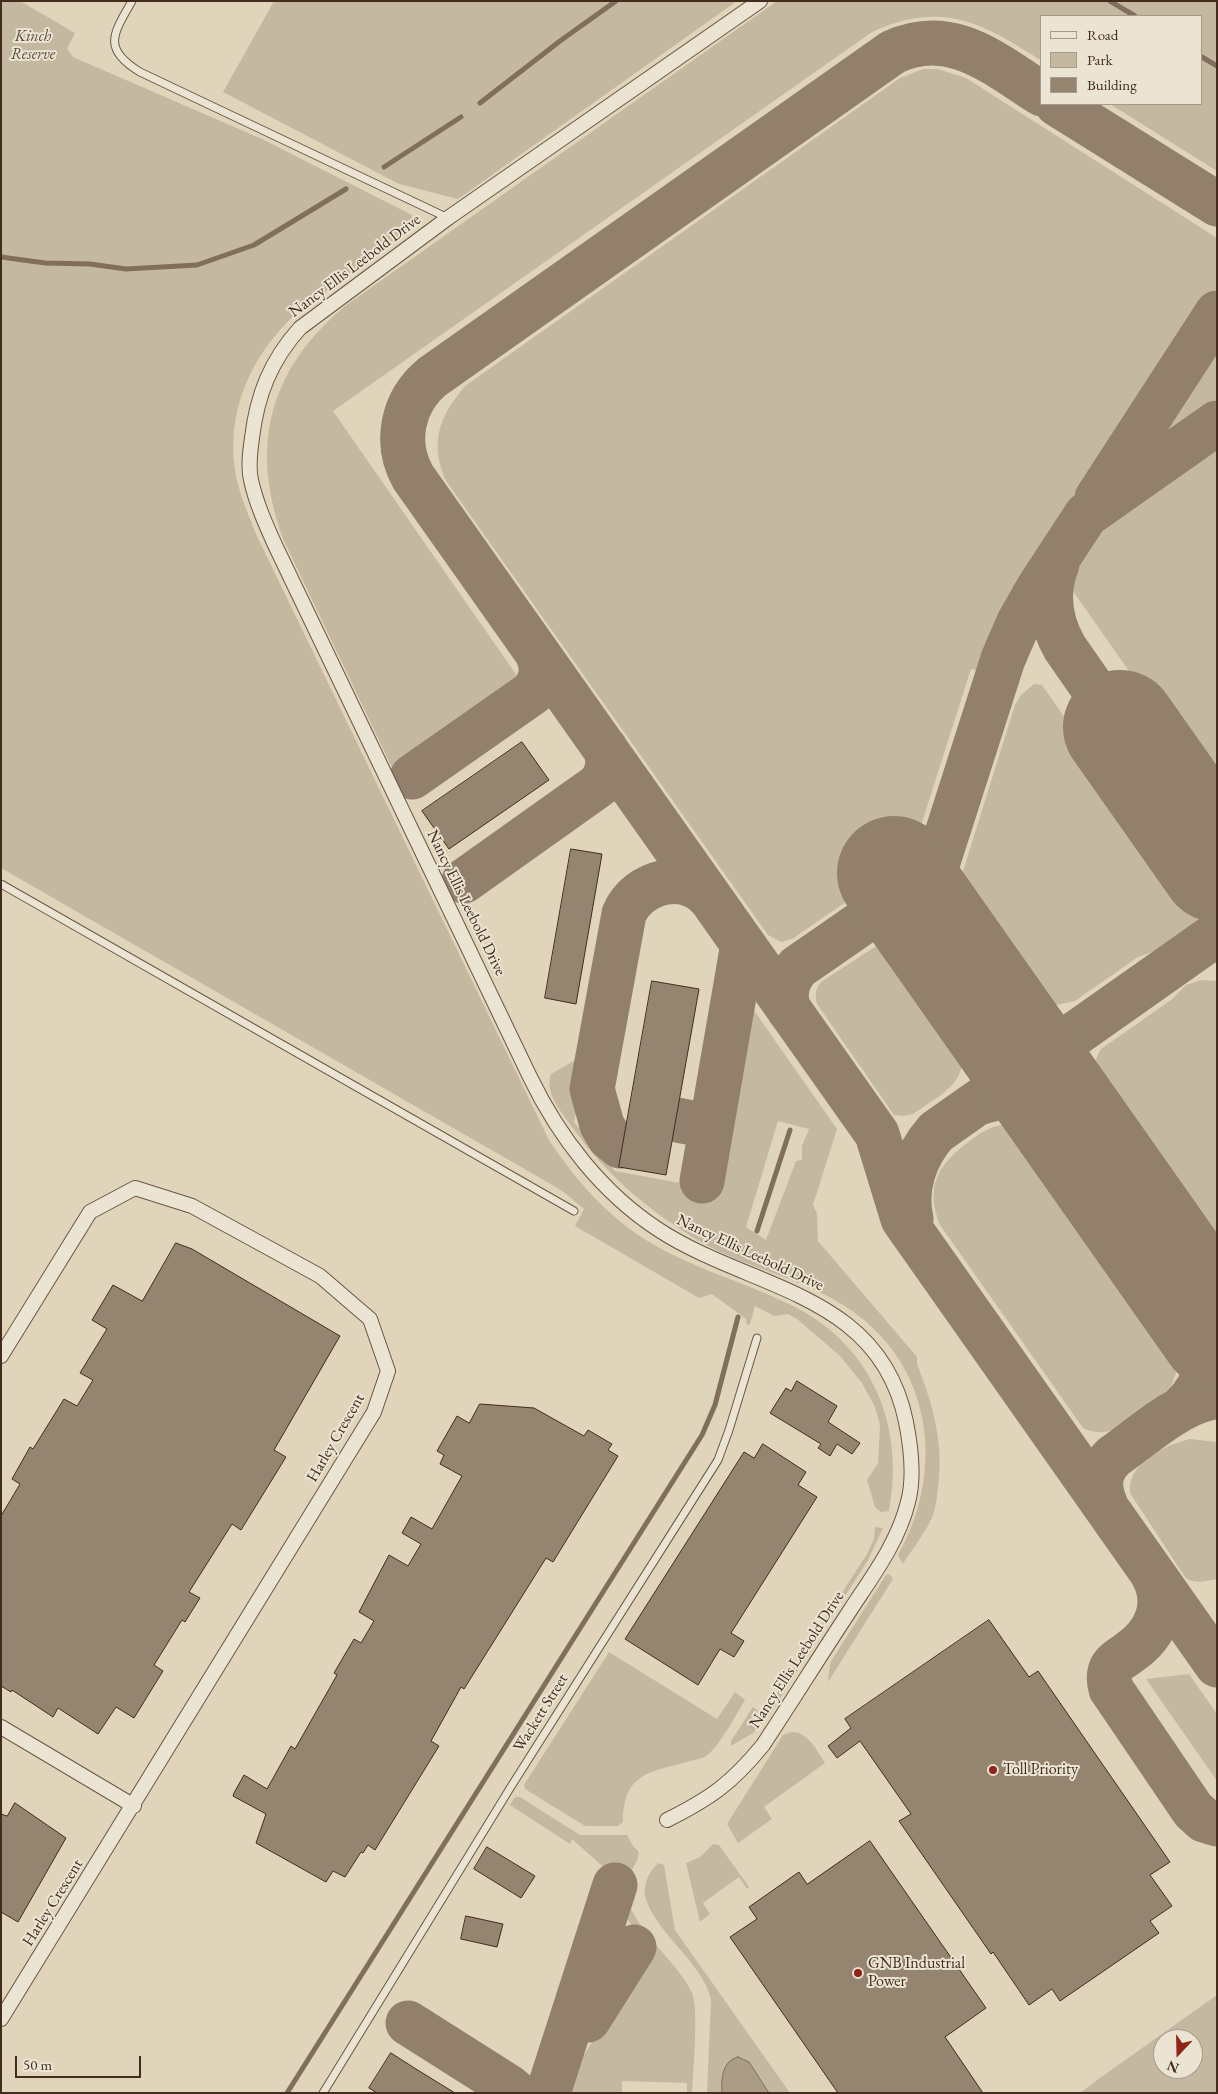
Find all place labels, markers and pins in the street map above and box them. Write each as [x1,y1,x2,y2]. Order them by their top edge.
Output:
place label: Toll Priority [1003,1760,1078,1780]
marker: Toll Priority [987,1764,999,1776]
place label: GNB Industrial Power [868,1954,965,1992]
marker: GNB Industrial Power [852,1967,864,1979]

